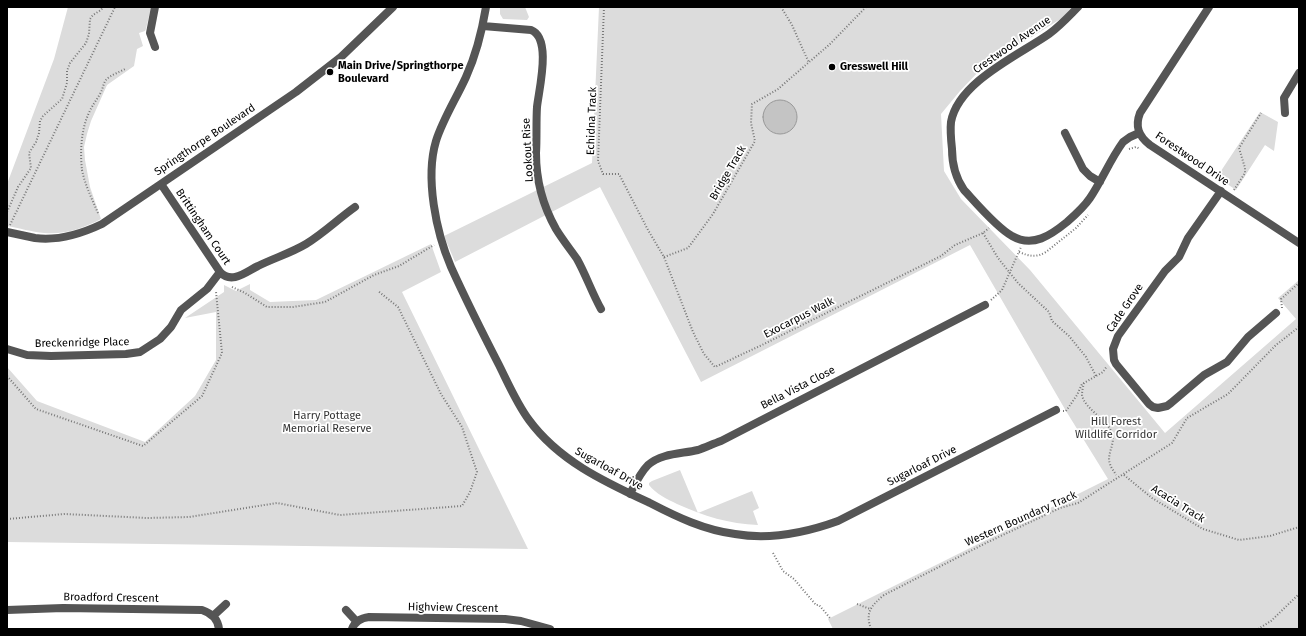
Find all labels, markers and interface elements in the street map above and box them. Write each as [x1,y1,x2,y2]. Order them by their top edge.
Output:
street label: Crestwood Avenue [971,13,1053,77]
place label: Main Drive/Springthorpe Boulevard [338,59,464,85]
place label: Gresswell Hill [840,60,908,74]
marker: Gresswell Hill [827,62,837,72]
marker: Main Drive/Springthorpe Boulevard [325,67,335,77]
street label: Echidna Track [584,87,600,155]
street label: Springthorpe Boulevard [152,101,258,179]
street label: Lookout Rise [520,118,536,182]
street label: Forestwood Drive [1152,129,1232,189]
street label: Bridge Track [707,143,749,203]
street label: Brittingham Court [173,186,233,268]
street label: Cade Grove [1104,281,1146,335]
street label: Exocarpus Walk [762,295,836,341]
street label: Breckenridge Place [35,336,129,350]
street label: Bella Vista Close [759,364,837,412]
park label: Harry Pottage Memorial Reserve [283,409,371,435]
park label: Hill Forest Wildlife Corridor [1075,415,1157,441]
street label: Sugarloaf Drive [885,443,959,489]
street label: Sugarloaf Drive [573,445,645,493]
street label: Acacia Track [1149,482,1207,526]
street label: Western Boundary Track [963,488,1079,550]
street label: Broadford Crescent [63,591,159,605]
street label: Highview Crescent [408,601,498,615]

